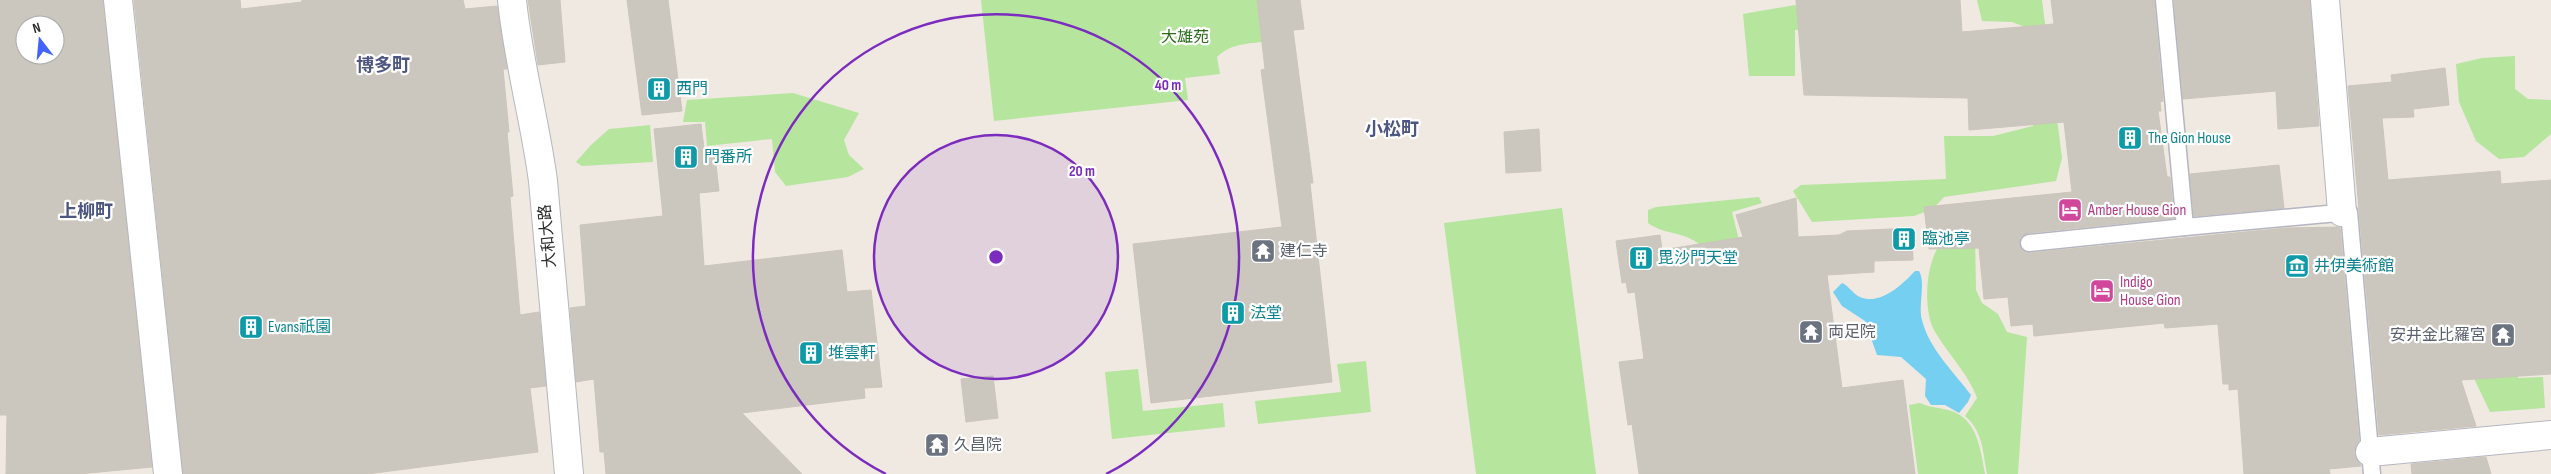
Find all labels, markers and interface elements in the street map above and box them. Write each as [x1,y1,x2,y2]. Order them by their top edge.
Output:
north arrow [15,15,65,65]
text: N [31,19,42,37]
park label: 大雄苑 [1161,28,1209,47]
district label: 博多町 [356,55,410,76]
building icon: 西門 [646,76,672,102]
text: 40 m [1155,76,1181,95]
place label: 西門 [676,80,708,99]
district label: 小松町 [1365,119,1419,140]
building icon: The Gion House [2117,125,2143,151]
place label: The Gion House [2148,129,2231,148]
building icon: 門番所 [673,144,699,170]
place label: 門番所 [704,148,752,167]
text: 20 m [1069,162,1095,181]
hotel icon: Amber House Gion [2057,197,2083,223]
district label: 上柳町 [59,201,113,222]
place label: Amber House Gion [2087,201,2186,220]
street label: 大和大路 [536,203,560,269]
building icon: 臨池亭 [1891,226,1917,252]
place label: 臨池亭 [1922,230,1970,249]
temple icon: 建仁寺 [1250,238,1276,264]
place label: 建仁寺 [1280,242,1328,261]
building icon: 毘沙門天堂 [1628,245,1654,271]
centre of rings [987,248,1005,266]
place label: 毘沙門天堂 [1658,249,1738,268]
museum icon: 井伊美術館 [2284,253,2310,279]
place label: 井伊美術館 [2314,257,2394,276]
place label: Indigo House Gion [2120,273,2181,310]
hotel icon: Indigo House Gion [2089,278,2115,304]
building icon: 法堂 [1220,300,1246,326]
place label: 法堂 [1250,304,1282,323]
building icon: Evans祇園 [238,314,264,340]
place label: Evans祇園 [268,318,331,337]
temple icon: 両足院 [1798,319,1824,345]
temple icon: 安井金比羅宮 [2490,322,2516,348]
place label: 両足院 [1828,323,1876,342]
place label: 安井金比羅宮 [2390,326,2486,345]
building icon: 堆雲軒 [798,340,824,366]
place label: 堆雲軒 [828,344,876,363]
temple icon: 久昌院 [924,432,950,458]
place label: 久昌院 [954,436,1002,455]

